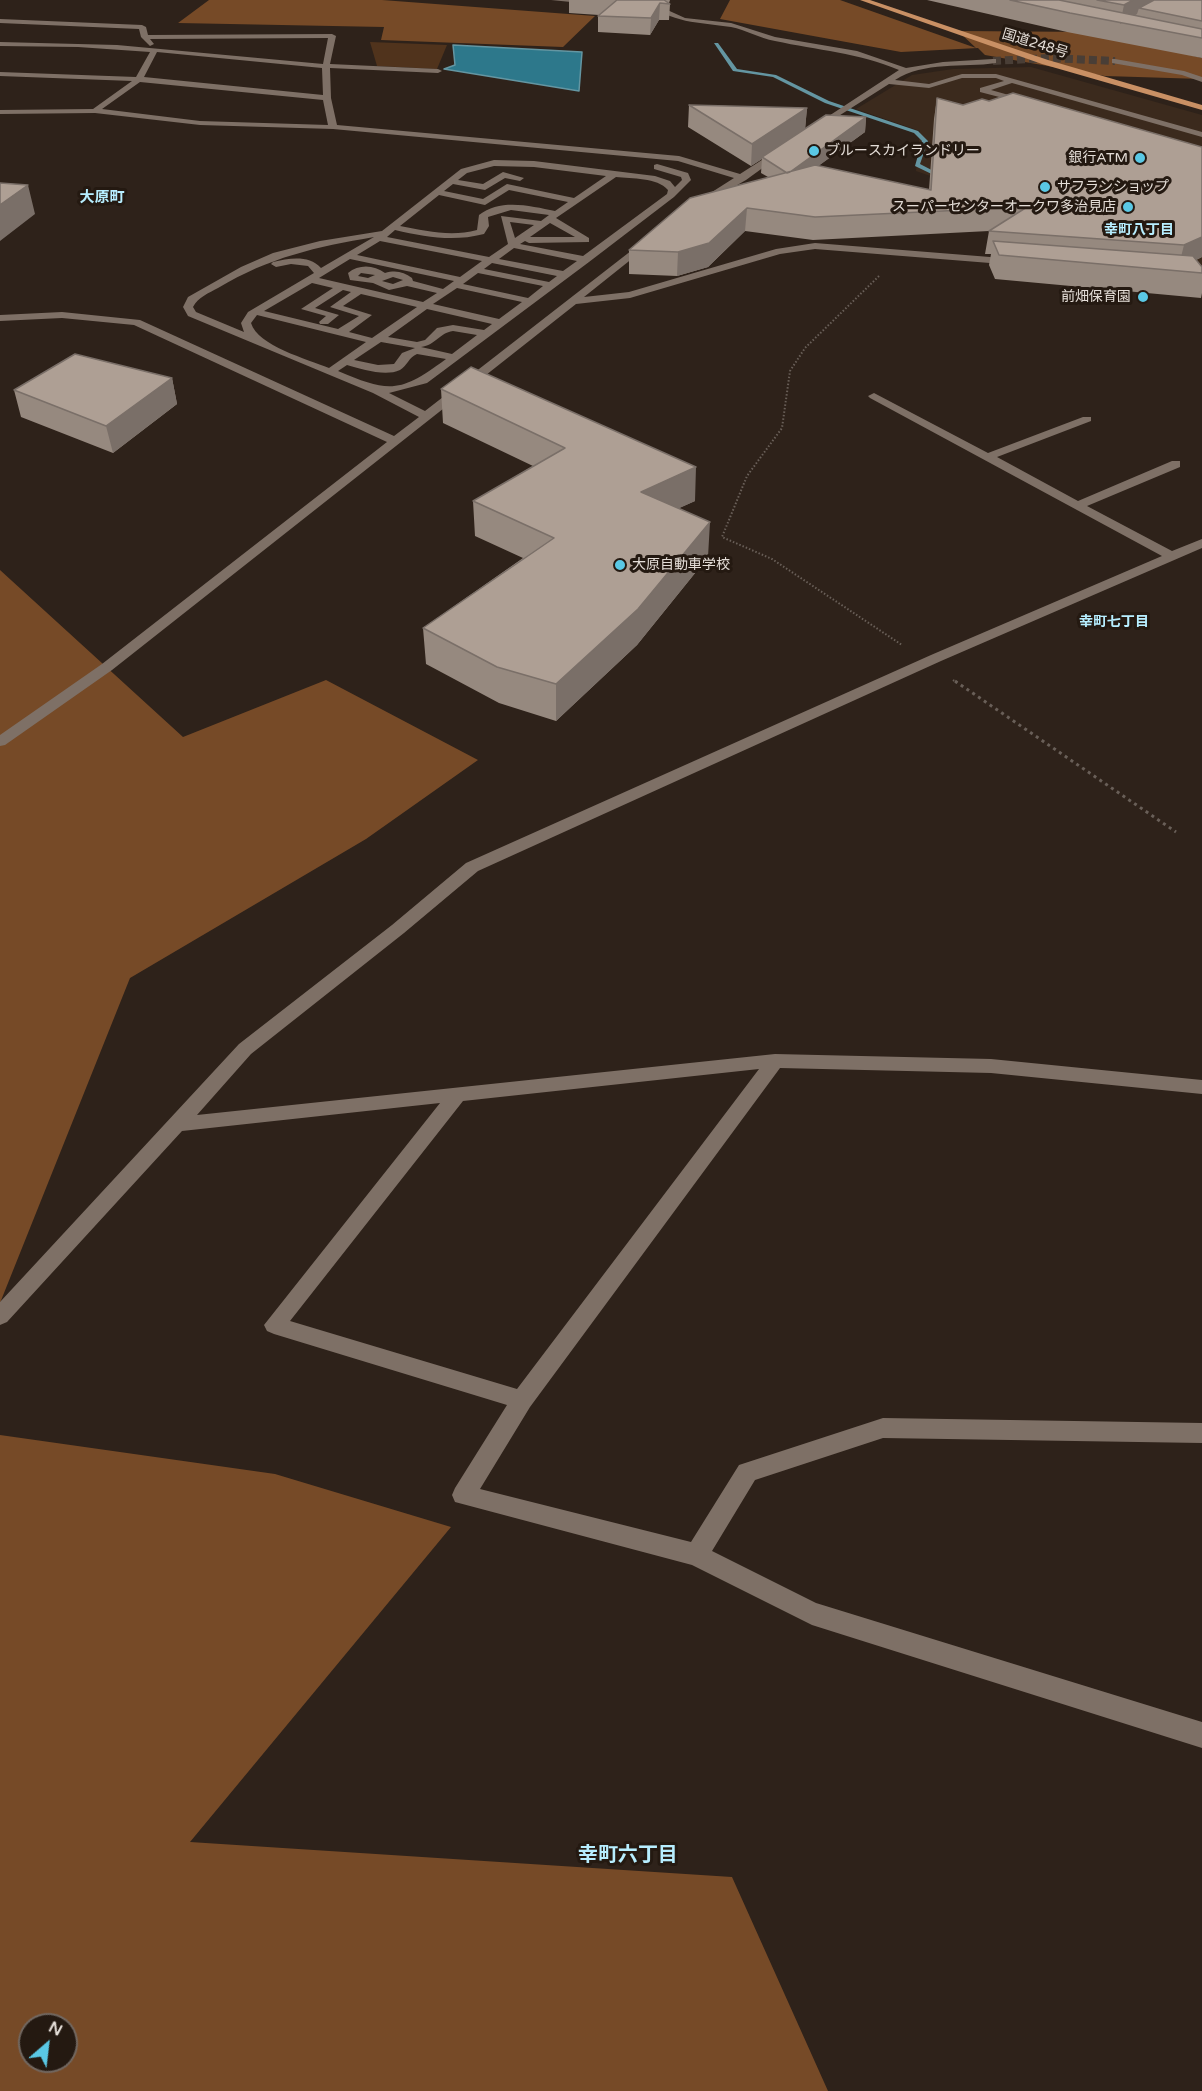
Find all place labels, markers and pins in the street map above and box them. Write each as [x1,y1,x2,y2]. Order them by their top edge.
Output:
place label: ブルースカイランドリー [826,143,980,159]
marker: ブルースカイランドリー [807,144,821,158]
place label: 銀行ATM [1068,150,1128,166]
marker: 銀行ATM [1133,151,1147,165]
place label: サフランショップ [1057,179,1169,195]
marker: サフランショップ [1038,180,1052,194]
place label: スーパーセンターオークワ多治見店 [892,199,1116,215]
marker: スーパーセンターオークワ多治見店 [1121,200,1135,214]
place label: 前畑保育園 [1061,289,1131,305]
marker: 前畑保育園 [1136,290,1150,304]
place label: 大原自動車学校 [632,557,730,573]
marker: 大原自動車学校 [613,558,627,572]

